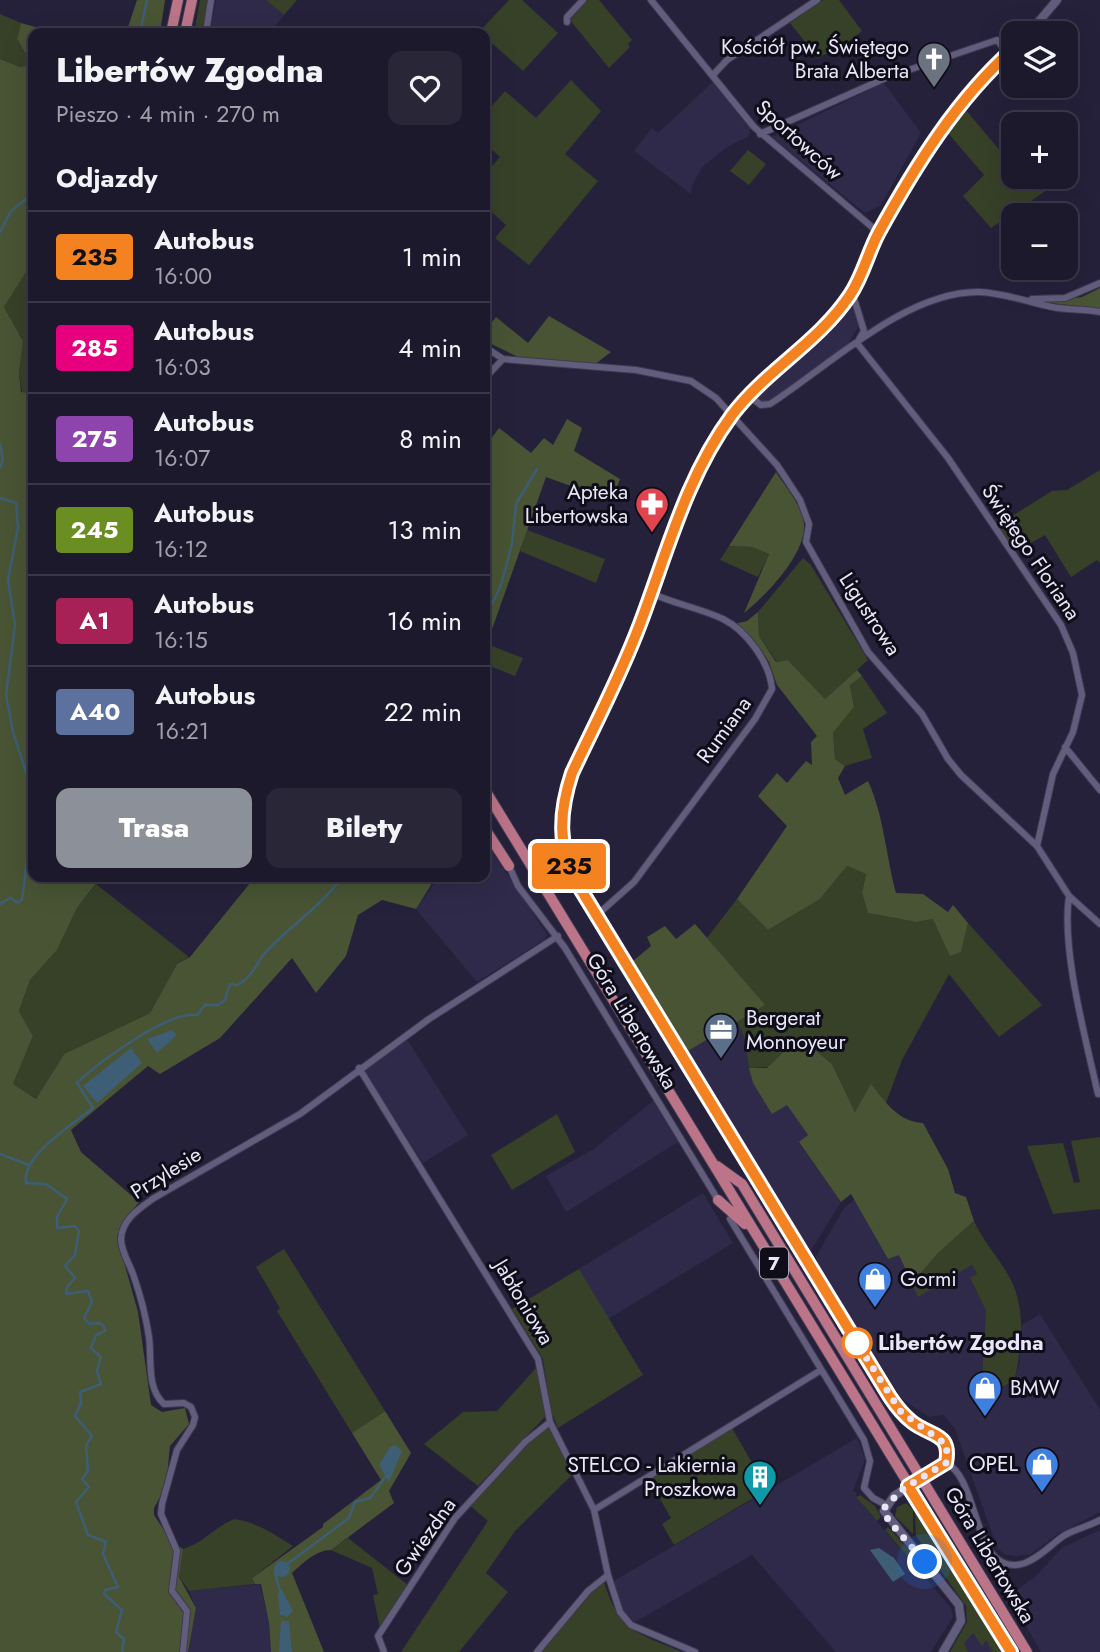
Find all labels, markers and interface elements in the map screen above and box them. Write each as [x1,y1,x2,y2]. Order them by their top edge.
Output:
map controls [1001,21,1078,280]
button: layers [1001,21,1078,98]
place label: Kościół pw. Świętego Brata Alberta [721,32,909,86]
church icon: Kościół pw. Świętego Brata Alberta [915,40,953,89]
text: Libertów Zgodna [56,47,324,94]
button: heart [388,51,462,125]
street label: Sportowców [749,93,850,188]
text: Pieszo · 4 min · 270 m [56,97,280,131]
button: + [1001,112,1078,189]
text: Odjazdy [56,159,158,197]
button: − [1001,203,1078,280]
text: Autobus [154,221,254,259]
text: 1 min [402,238,462,276]
text: 235 [71,239,118,274]
text: 16:00 [154,259,212,293]
text: Autobus [154,312,254,350]
text: 4 min [398,329,462,367]
text: 285 [71,330,118,365]
text: 16:03 [154,350,211,384]
text: Autobus [154,403,254,441]
text: 8 min [399,420,462,458]
text: 275 [72,421,117,456]
text: 16:07 [154,441,210,475]
place label: Apteka Libertowska [525,477,628,531]
street label: Świętego Floriana [974,478,1088,626]
pharmacy icon: Apteka Libertowska [633,485,671,534]
text: Autobus [154,494,254,532]
text: 13 min [388,511,462,549]
text: 245 [71,512,118,547]
text: 16:12 [154,532,208,566]
street label: Ligustrowa [832,566,908,662]
text: Autobus [154,585,254,623]
text: 16 min [387,602,462,640]
text: A1 [80,603,109,638]
text: 16:15 [154,623,208,657]
text: Autobus [155,676,255,714]
street label: Rumiana [690,690,758,770]
text: 22 min [384,693,462,731]
text: A40 [70,694,120,729]
text: 16:21 [155,714,209,748]
button: Trasa [56,788,252,868]
button: Bilety [266,788,462,868]
line badge: 235 [529,843,609,889]
text: 235 [546,848,592,883]
street label: Góra Libertowska [579,947,685,1095]
place label: Bergerat Monnoyeur [746,1003,846,1057]
office icon: Bergerat Monnoyeur [702,1011,740,1060]
street label: Przylesie [125,1139,207,1207]
road number: 7 [760,1247,788,1278]
street label: Jabłoniowa [485,1251,561,1351]
shop icon: Gormi [856,1260,894,1309]
place label: Gormi [900,1264,957,1294]
marker: Libertów Zgodna [842,1328,872,1358]
place label: Libertów Zgodna [878,1328,1043,1358]
shop icon: BMW [966,1369,1004,1418]
place label: BMW [1010,1373,1060,1403]
shop icon: OPEL [1023,1445,1061,1494]
place label: OPEL [969,1449,1019,1479]
place label: STELCO - Lakiernia Proszkowa [568,1450,736,1504]
building icon: STELCO - Lakiernia Proszkowa [741,1458,779,1507]
street label: Góra Libertowska [937,1481,1043,1629]
street label: Gwiezdna [387,1492,463,1582]
your location [907,1544,942,1579]

